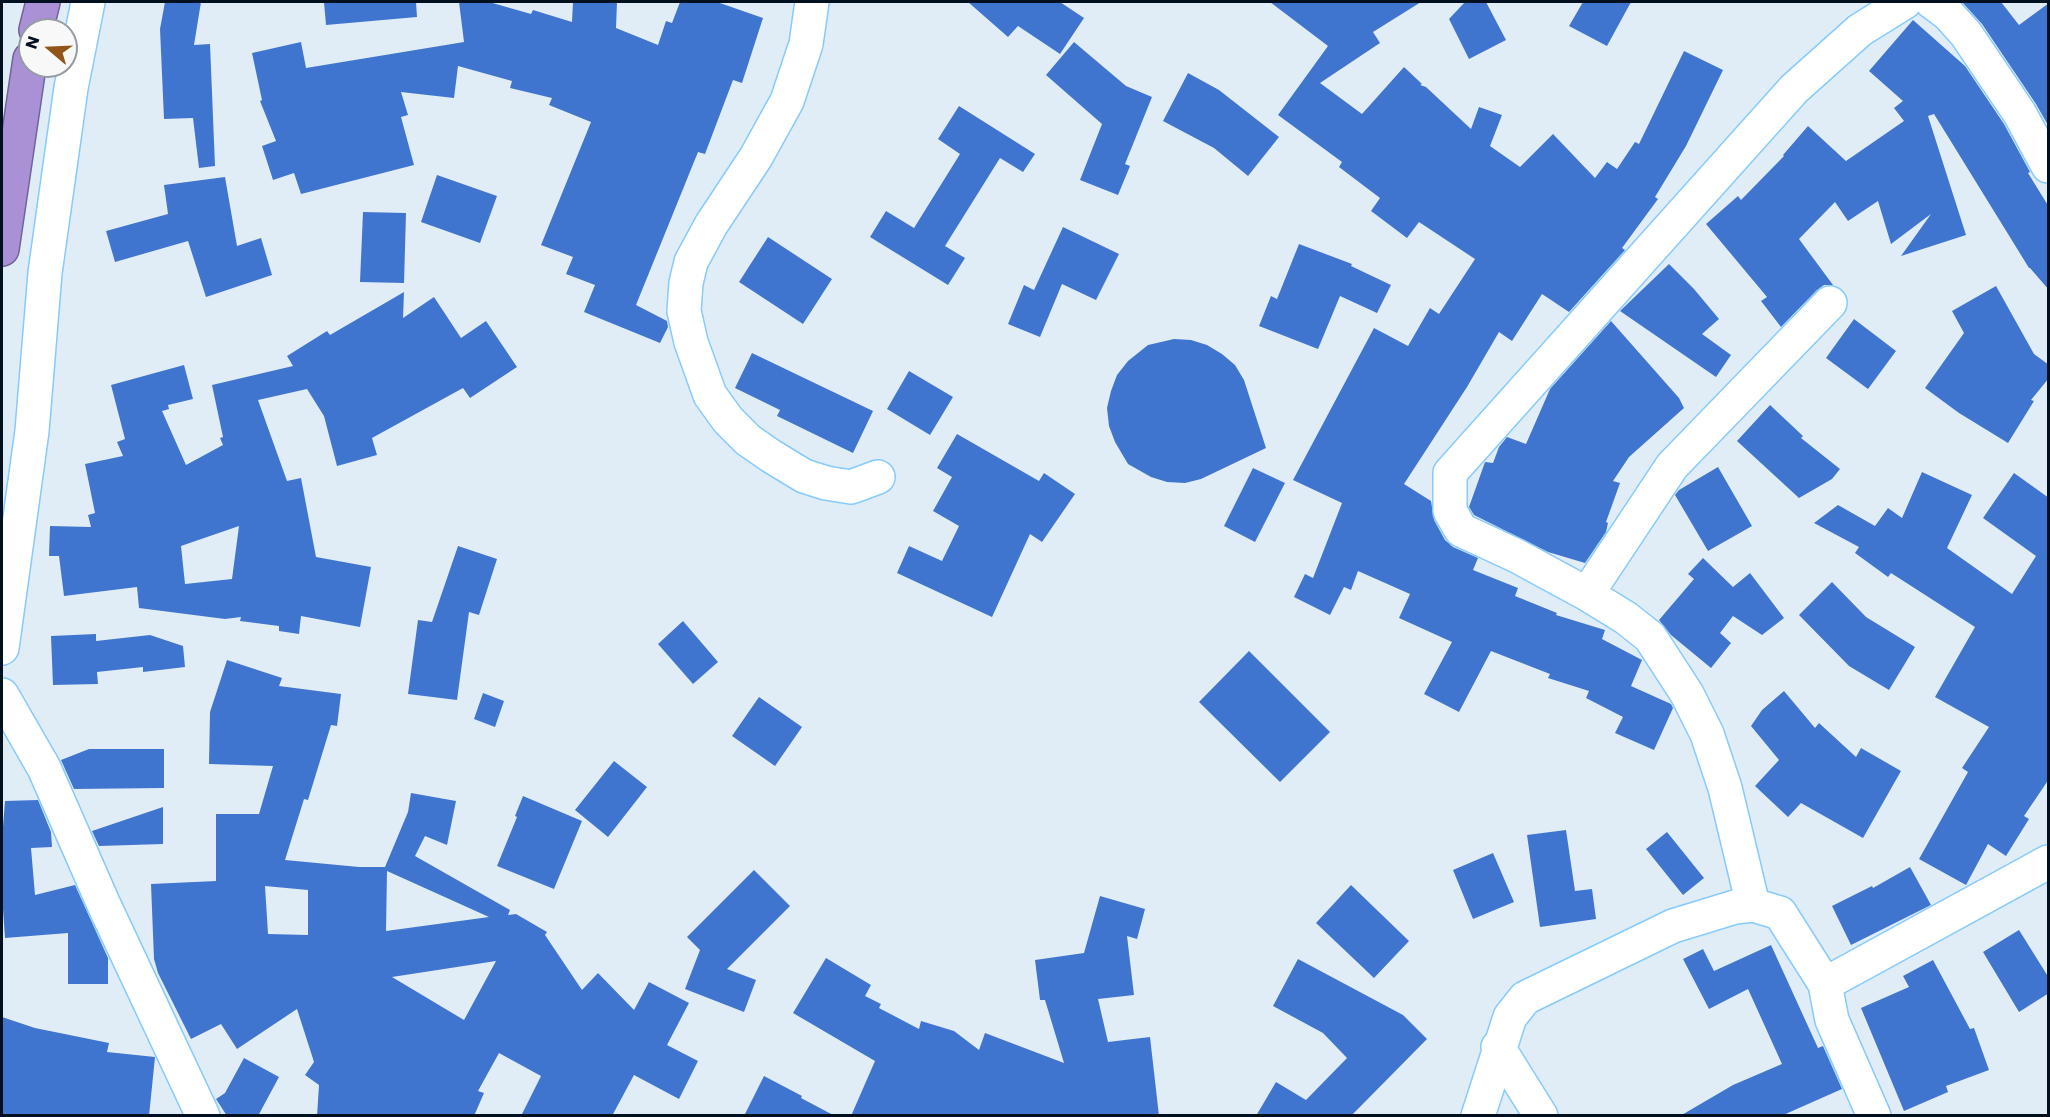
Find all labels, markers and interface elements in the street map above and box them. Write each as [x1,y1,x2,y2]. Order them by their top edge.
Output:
north arrow [18,18,78,78]
text: N [20,33,45,52]

